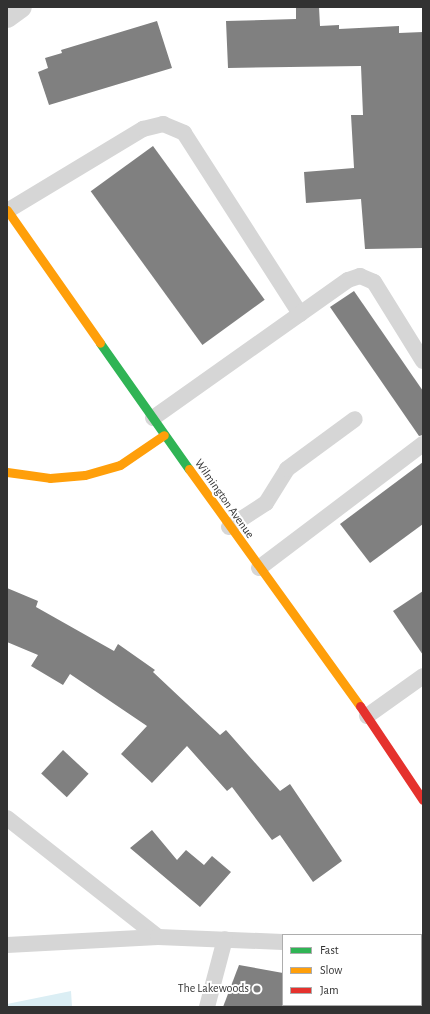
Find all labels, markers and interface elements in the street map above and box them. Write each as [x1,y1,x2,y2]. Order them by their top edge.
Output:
street label: Wilmington Avenue [191,456,257,542]
legend [282,934,422,1006]
text: Fast [320,944,339,956]
text: Slow [320,964,342,976]
place label: The Lakewoods [178,982,249,996]
marker: The Lakewoods [252,984,262,994]
text: Jam [320,984,339,996]

